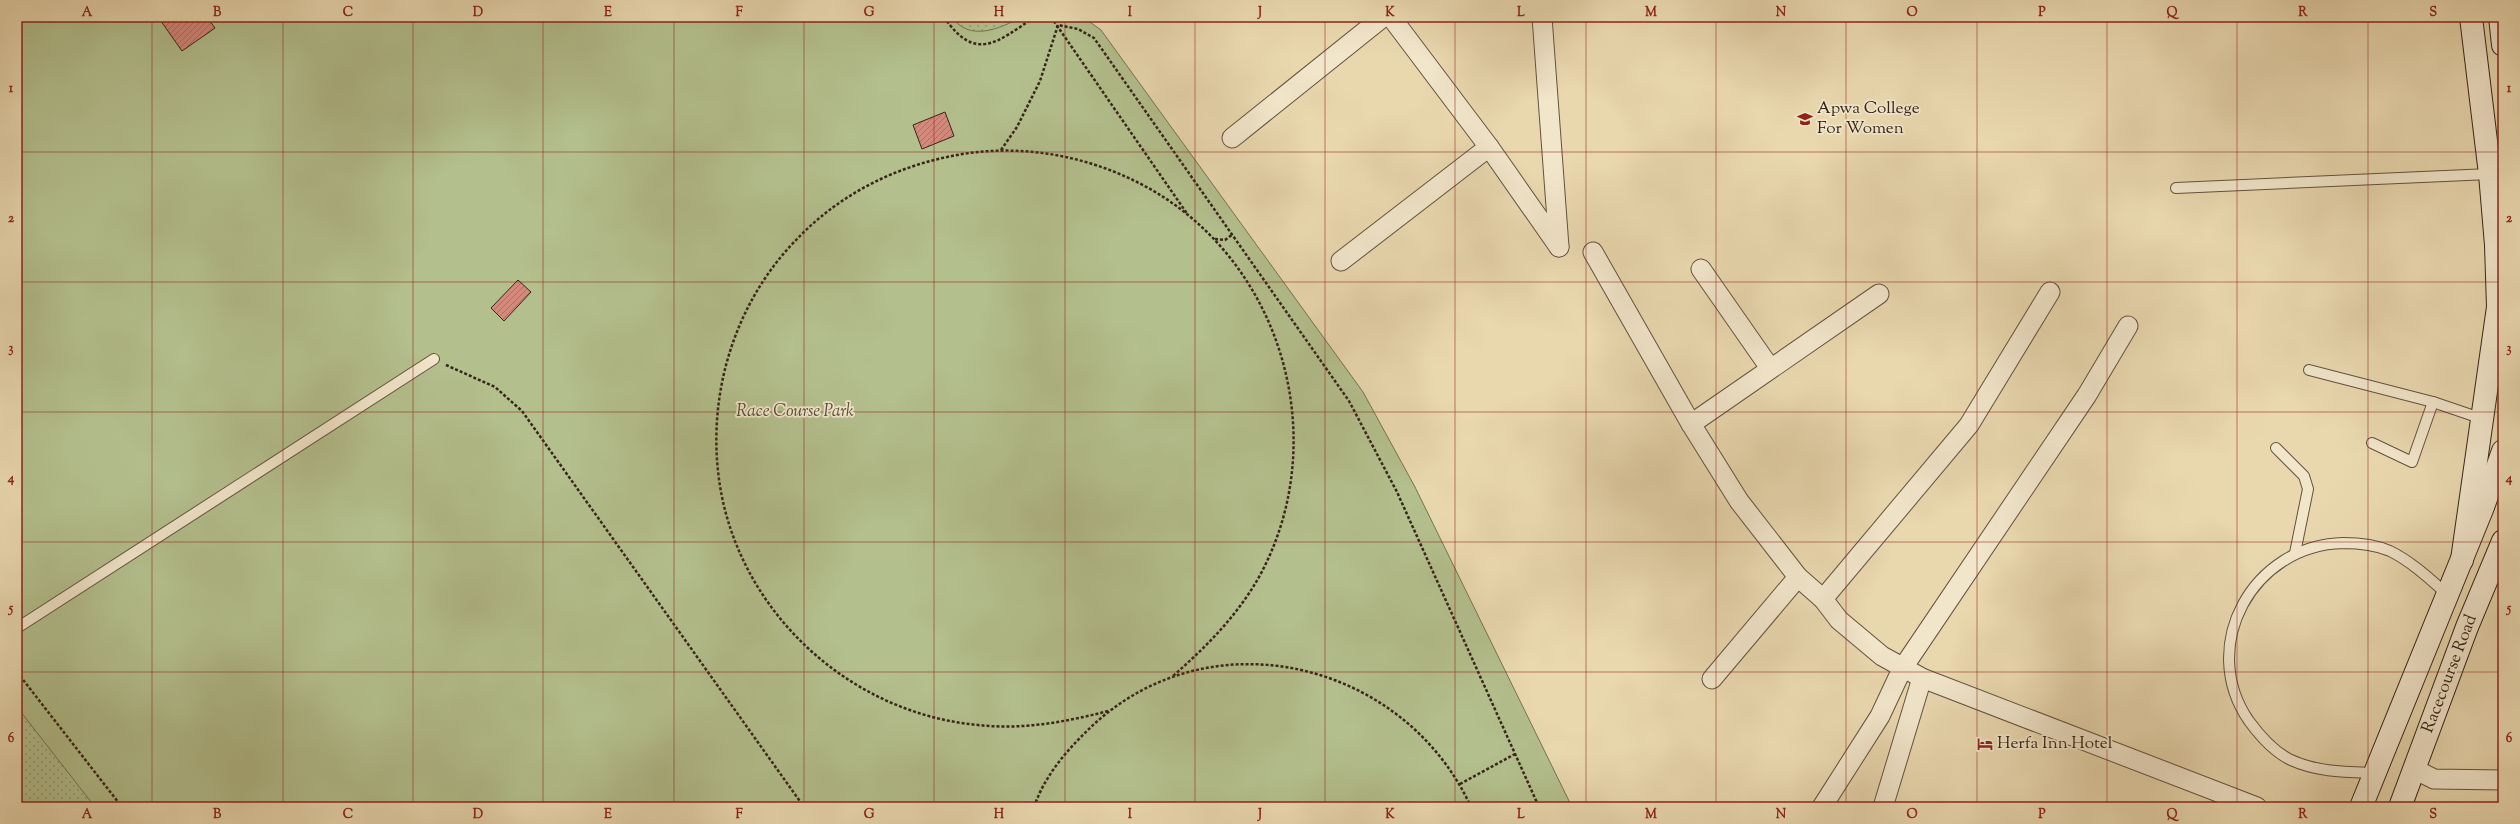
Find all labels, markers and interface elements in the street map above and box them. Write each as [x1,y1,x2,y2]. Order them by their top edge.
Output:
text: A [82,4,93,22]
text: B [213,4,222,22]
text: C [343,4,353,22]
text: D [473,4,483,22]
text: E [604,4,612,22]
text: F [735,4,743,22]
text: G [864,4,875,22]
text: H [994,4,1005,22]
text: I [1128,4,1133,22]
text: J [1257,4,1262,22]
text: K [1385,4,1395,22]
text: L [1517,4,1525,22]
text: M [1645,4,1657,22]
text: N [1776,4,1787,22]
text: O [1906,4,1918,22]
text: P [2038,4,2046,22]
text: Q [2167,4,2180,22]
text: R [2298,4,2308,22]
text: S [2429,4,2437,22]
text: 1 [9,80,14,98]
text: 1 [2507,80,2512,98]
place label: Apwa College For Women [1817,97,1920,141]
school or university icon: Apwa College For Women [1796,110,1814,128]
text: 2 [8,210,15,228]
text: 2 [2506,210,2513,228]
text: 3 [8,340,14,358]
text: 3 [2506,340,2512,358]
park label: Race Course Park [736,400,854,424]
text: 4 [7,470,15,488]
text: 4 [2505,470,2513,488]
text: 5 [8,600,14,618]
text: 5 [2506,600,2512,618]
street label: Racecourse Road [2416,611,2484,737]
text: 6 [8,730,15,748]
text: 6 [2506,730,2513,748]
place label: Herfa Inn Hotel [1997,732,2113,756]
hotel icon: Herfa Inn Hotel [1976,735,1994,753]
text: A [82,806,93,824]
text: B [213,806,222,824]
text: C [343,806,353,824]
text: D [473,806,483,824]
text: E [604,806,612,824]
text: F [735,806,743,824]
text: G [864,806,875,824]
text: H [994,806,1005,824]
text: I [1128,806,1133,824]
text: J [1257,806,1262,824]
text: K [1385,806,1395,824]
text: L [1517,806,1525,824]
text: M [1645,806,1657,824]
text: N [1776,806,1787,824]
text: O [1906,806,1918,824]
text: P [2038,806,2046,824]
text: Q [2167,806,2180,824]
text: R [2298,806,2308,824]
text: S [2429,806,2437,824]

